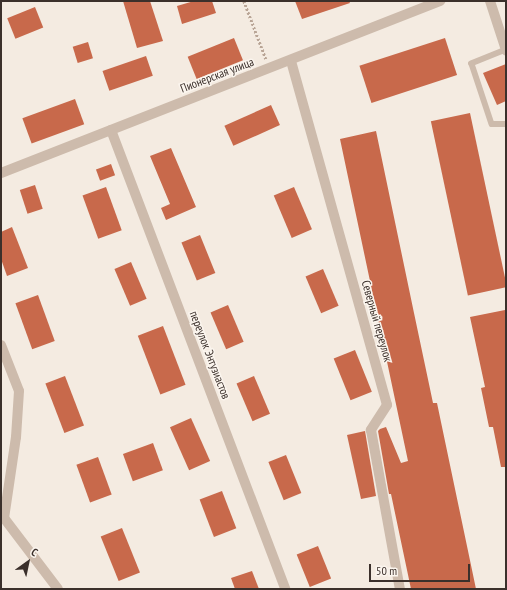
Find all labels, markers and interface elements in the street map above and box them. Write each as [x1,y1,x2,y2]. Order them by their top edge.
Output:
street label: Пионерская улица [178,54,256,96]
street label: Северный переулок [359,279,395,363]
street label: переулок Энтузиастов [187,309,233,401]
north arrow [8,542,48,582]
text: С [29,545,40,559]
scale bar [371,556,472,582]
text: 50 m [376,563,397,578]

